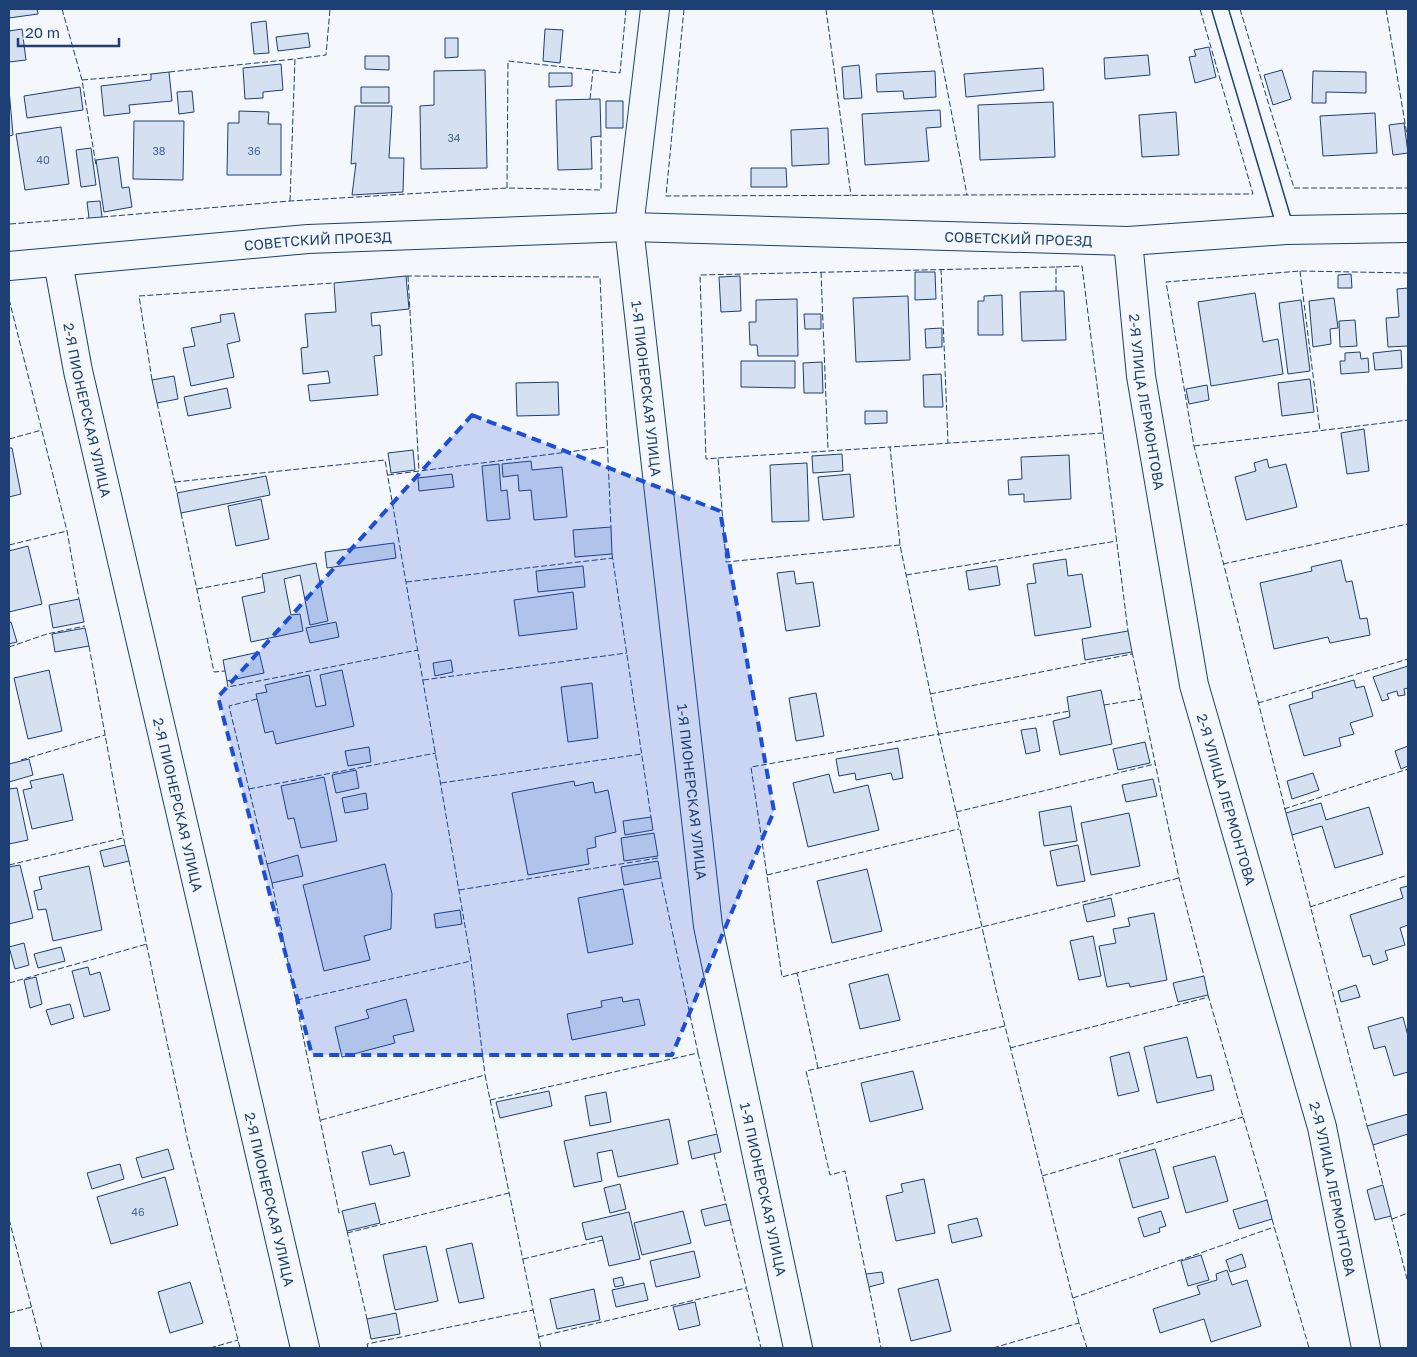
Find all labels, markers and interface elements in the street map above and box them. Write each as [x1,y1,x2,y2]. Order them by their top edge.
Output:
scale bar [18,15,119,47]
text: 20 m [25,23,60,41]
house number: 34 [447,131,461,144]
house number: 38 [152,144,166,157]
house number: 36 [247,144,261,157]
house number: 40 [36,153,50,166]
street label: СОВЕТСКИЙ ПРОЕЗД [243,227,392,253]
street label: СОВЕТСКИЙ ПРОЕЗД [944,227,1093,249]
street label: 1-Я ПИОНЕРСКАЯ УЛИЦА [629,300,666,478]
street label: 2-Я УЛИЦА ЛЕРМОНТОВА [1127,313,1169,492]
street label: 2-Я ПИОНЕРСКАЯ УЛИЦА [61,321,116,499]
street label: 1-Я ПИОНЕРСКАЯ УЛИЦА [674,703,711,881]
street label: 2-Я УЛИЦА ЛЕРМОНТОВА [1194,711,1260,888]
street label: 2-Я ПИОНЕРСКАЯ УЛИЦА [150,716,207,894]
street label: 2-Я УЛИЦА ЛЕРМОНТОВА [1307,1099,1360,1278]
street label: 1-Я ПИОНЕРСКАЯ УЛИЦА [737,1101,791,1278]
street label: 2-Я ПИОНЕРСКАЯ УЛИЦА [242,1110,299,1288]
house number: 46 [131,1205,145,1218]

